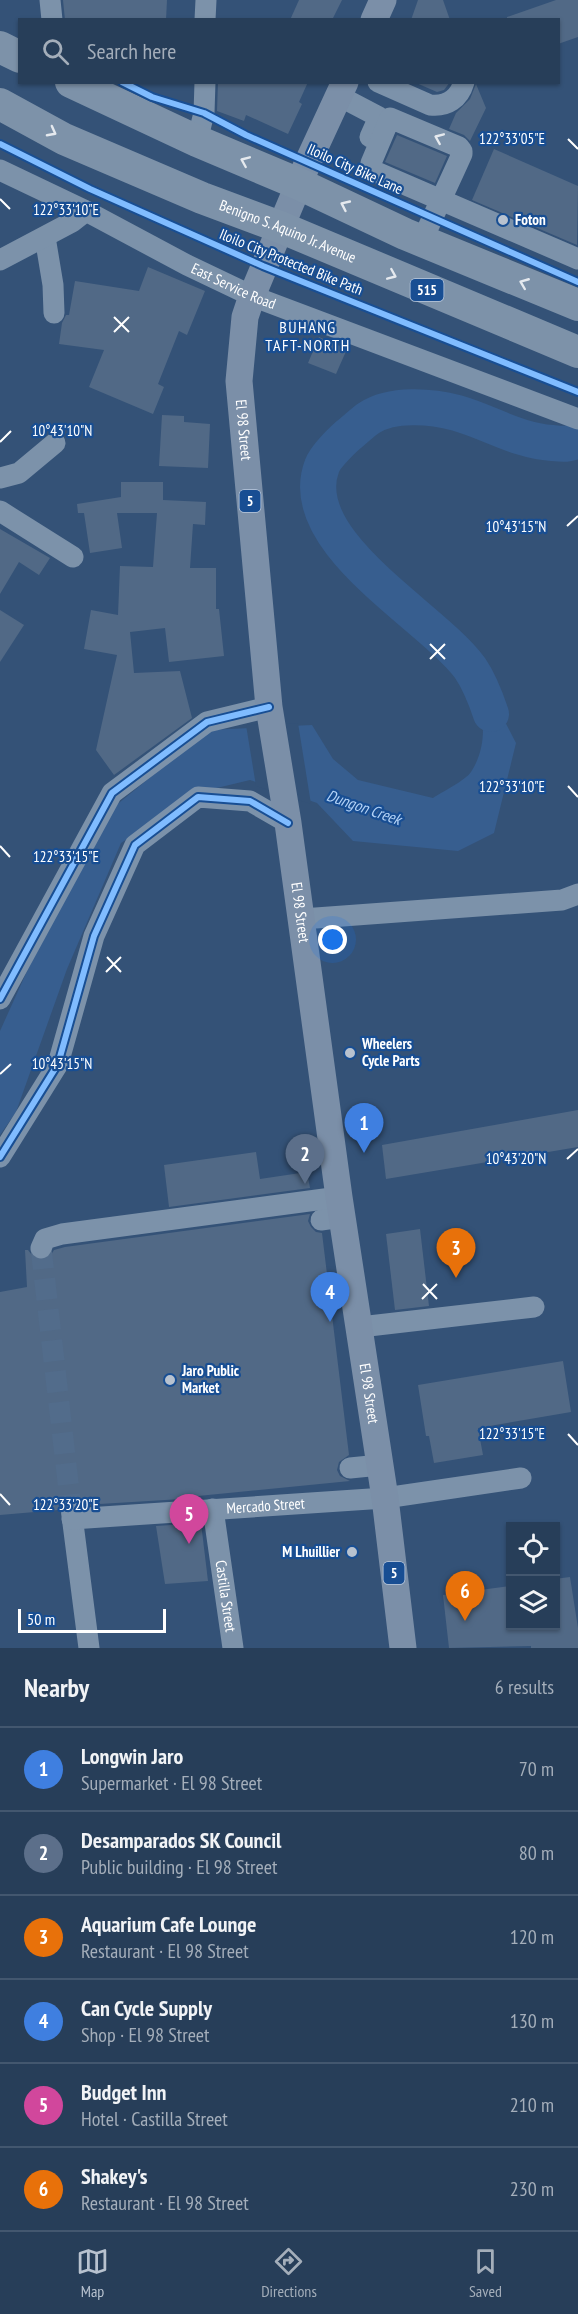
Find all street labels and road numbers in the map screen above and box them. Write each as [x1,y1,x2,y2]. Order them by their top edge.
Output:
street label: Iloilo City Bike Lane [304,139,406,198]
street label: Benigno S. Aquino Jr. Avenue [217,195,359,267]
street label: Iloilo City Protected Bike Path [217,224,366,299]
street label: East Service Road [188,258,279,313]
road number: 515 [410,279,444,301]
street label: El 98 Street [232,399,256,461]
road number: 5 [240,490,260,512]
street label: El 98 Street [287,881,314,944]
street label: El 98 Street [356,1362,384,1425]
street label: Mercado Street [226,1493,305,1518]
street label: Castilla Street [211,1559,241,1633]
road number: 5 [384,1562,404,1584]

